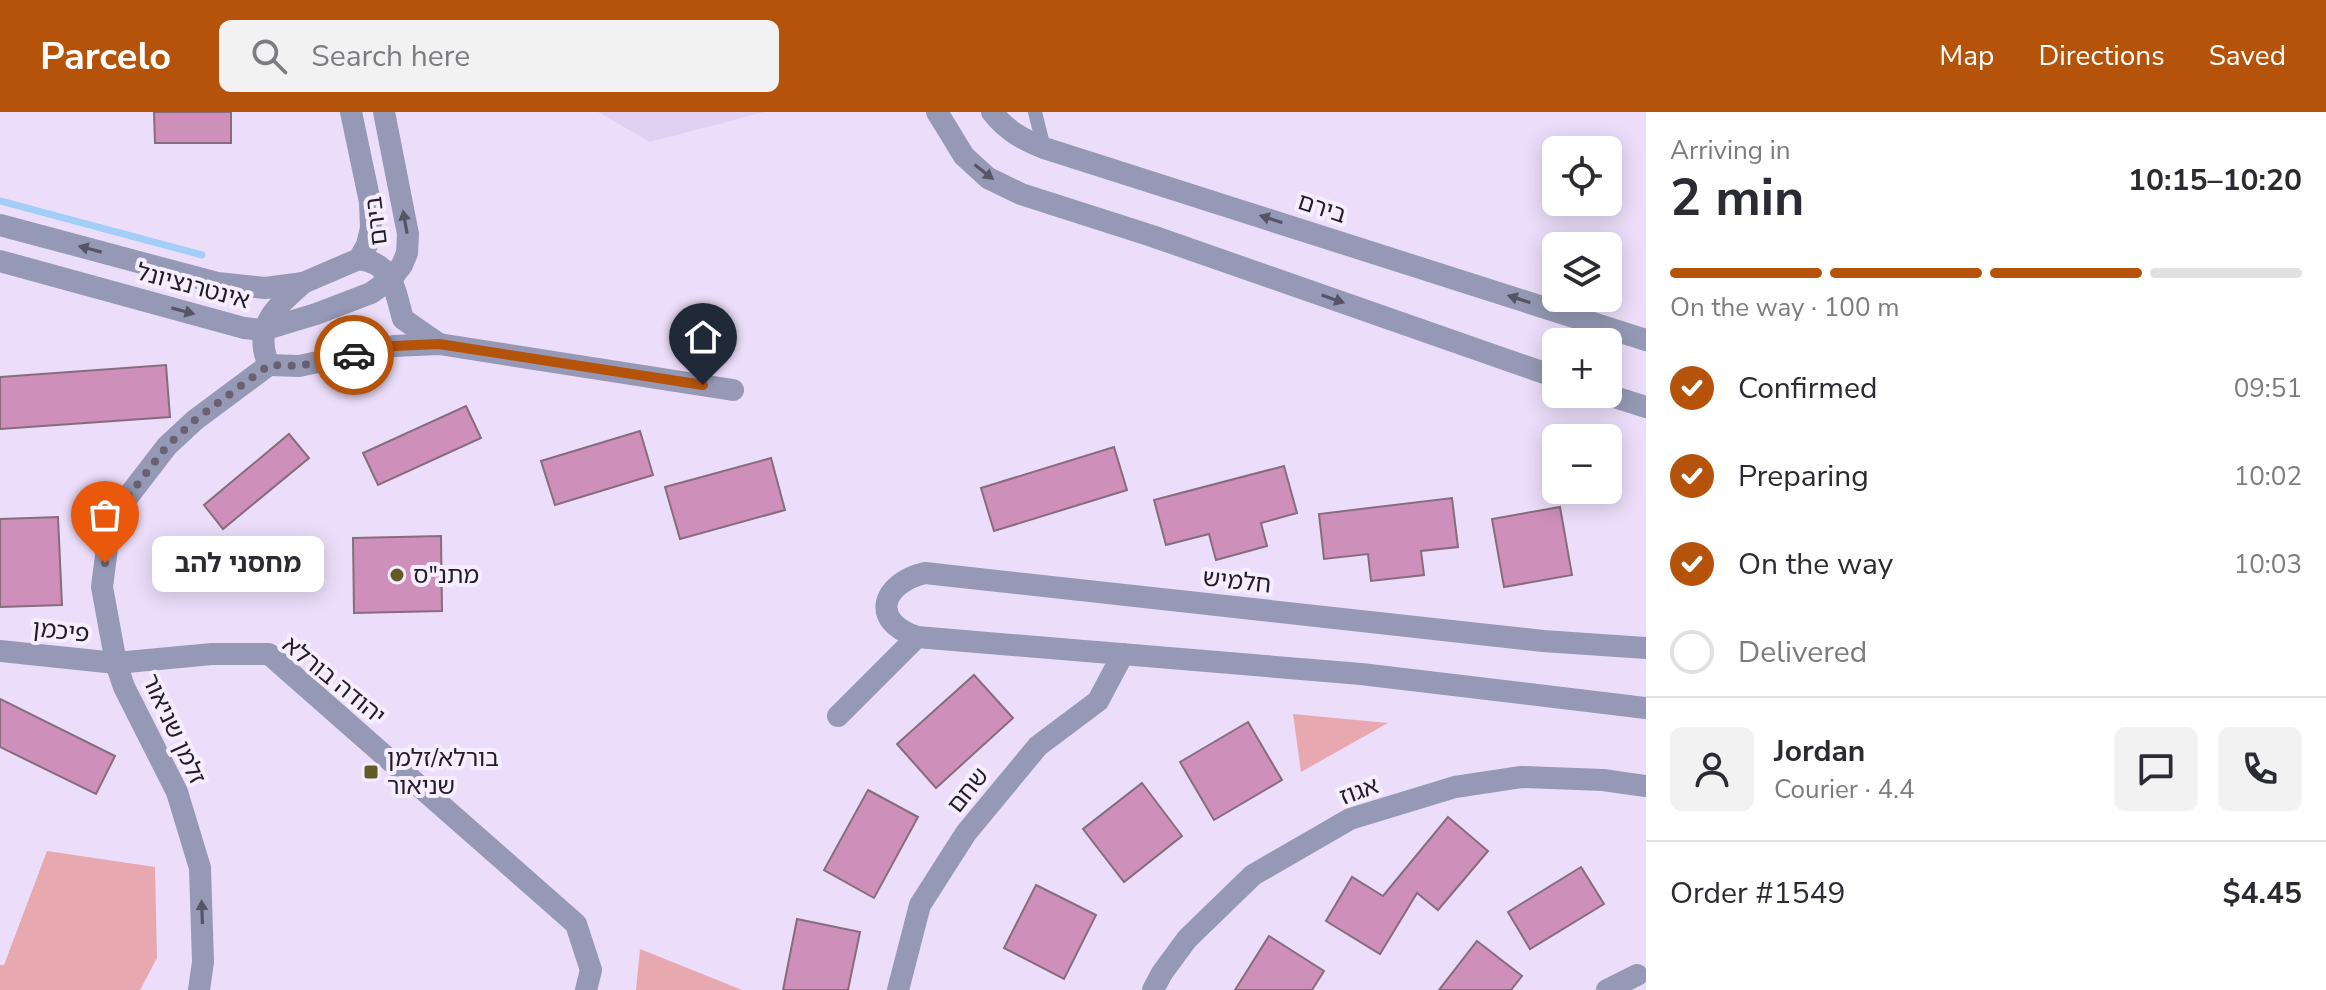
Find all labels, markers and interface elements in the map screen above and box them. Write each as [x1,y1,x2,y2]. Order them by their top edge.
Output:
search box [219,20,779,92]
text: Parcelo [40,31,171,82]
icon: search [247,34,291,78]
text: Search here [311,36,470,77]
text: Map [1939,37,1994,75]
text: Directions [2038,37,2165,75]
text: Saved [2209,37,2286,75]
text: Arriving in [1670,133,1791,168]
map controls [1542,136,1622,504]
button: locate [1542,136,1622,216]
text: 10:15–10:20 [2128,160,2302,201]
text: 2 min [1670,162,1805,233]
one-way arrow [974,164,994,180]
street label: בירם [1294,185,1350,231]
street label: בירם [357,195,395,247]
one-way arrow [399,209,411,234]
one-way arrow [1259,212,1283,224]
button: layers [1542,232,1622,312]
one-way arrow [77,242,101,255]
street label: אינטרנציונל [133,256,253,316]
text: On the way · 100 m [1670,290,1899,325]
one-way arrow [1506,292,1530,304]
one-way arrow [1321,294,1345,306]
pin [669,303,737,385]
one-way arrow [172,305,196,318]
courier [314,315,394,395]
icon: home [681,315,725,359]
button: + [1542,328,1622,408]
icon: car [332,333,376,377]
icon: check [1670,366,1714,410]
text: Confirmed [1738,368,1878,409]
text: 09:51 [2234,371,2302,406]
button: − [1542,424,1622,504]
icon: check [1670,454,1714,498]
text: Preparing [1738,456,1869,497]
text: 10:02 [2234,459,2302,494]
pin [71,481,139,563]
icon: bag [83,493,127,537]
callout: מחסני להב [153,535,325,591]
icon: check [1670,542,1714,586]
text: On the way [1738,544,1893,585]
text: מחסני להב [175,546,301,581]
text: 10:03 [2234,547,2302,582]
place label: מתנ"ס [413,559,479,591]
street label: חלמיש [1201,561,1273,601]
marker: מתנ"ס [388,566,406,584]
street label: פיכמן [31,612,91,650]
street label: יהודה בורלא [276,629,392,731]
text: Delivered [1738,632,1867,673]
street label: זלמן שניאור [134,669,214,789]
button: person [1670,727,1754,811]
button: chat [2114,727,2198,811]
button: phone [2218,727,2302,811]
text: Jordan [1774,731,1865,772]
place label: בורלא/זלמן שניאור [387,742,499,802]
street label: שחם [940,761,996,819]
marker: בורלא/זלמן שניאור [362,763,380,781]
street label: אגוז [1335,769,1383,813]
text: Courier · 4.4 [1774,772,1915,807]
text: Order #1549 [1670,873,1845,914]
text: $4.45 [2223,873,2302,914]
one-way arrow [195,899,208,924]

